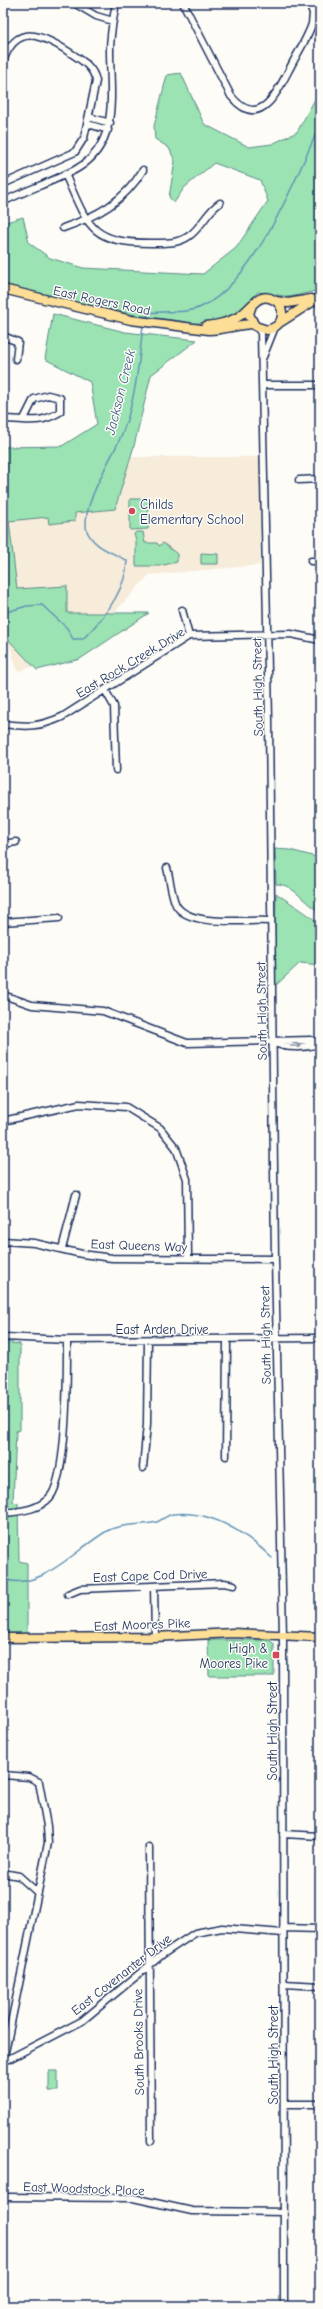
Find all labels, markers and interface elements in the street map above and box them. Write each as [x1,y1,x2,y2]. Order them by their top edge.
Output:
street label: East Rogers Road [52,283,152,318]
water label: Jackson Creek [101,347,139,438]
place label: Childs Elementary School [140,497,244,527]
marker: Childs Elementary School [127,506,137,516]
street label: East Rock Creek Drive [73,624,188,701]
street label: South High Street [249,636,266,737]
street label: South High Street [253,960,270,1061]
one-way arrow [290,1043,303,1049]
street label: East Queens Way [90,1236,188,1255]
street label: South High Street [257,1284,274,1385]
street label: East Arden Drive [115,1322,209,1337]
street label: East Cape Cod Drive [93,1566,208,1585]
street label: East Moores Pike [93,1615,191,1634]
place label: High & Moores Pike [199,1641,268,1671]
marker: High & Moores Pike [271,1650,281,1660]
street label: South High Street [265,1680,280,1780]
street label: East Covenanter Drive [68,1930,175,2018]
street label: South Brooks Drive [130,1988,147,2095]
street label: South High Street [266,2004,281,2104]
street label: East Woodstock Place [23,2179,145,2198]

